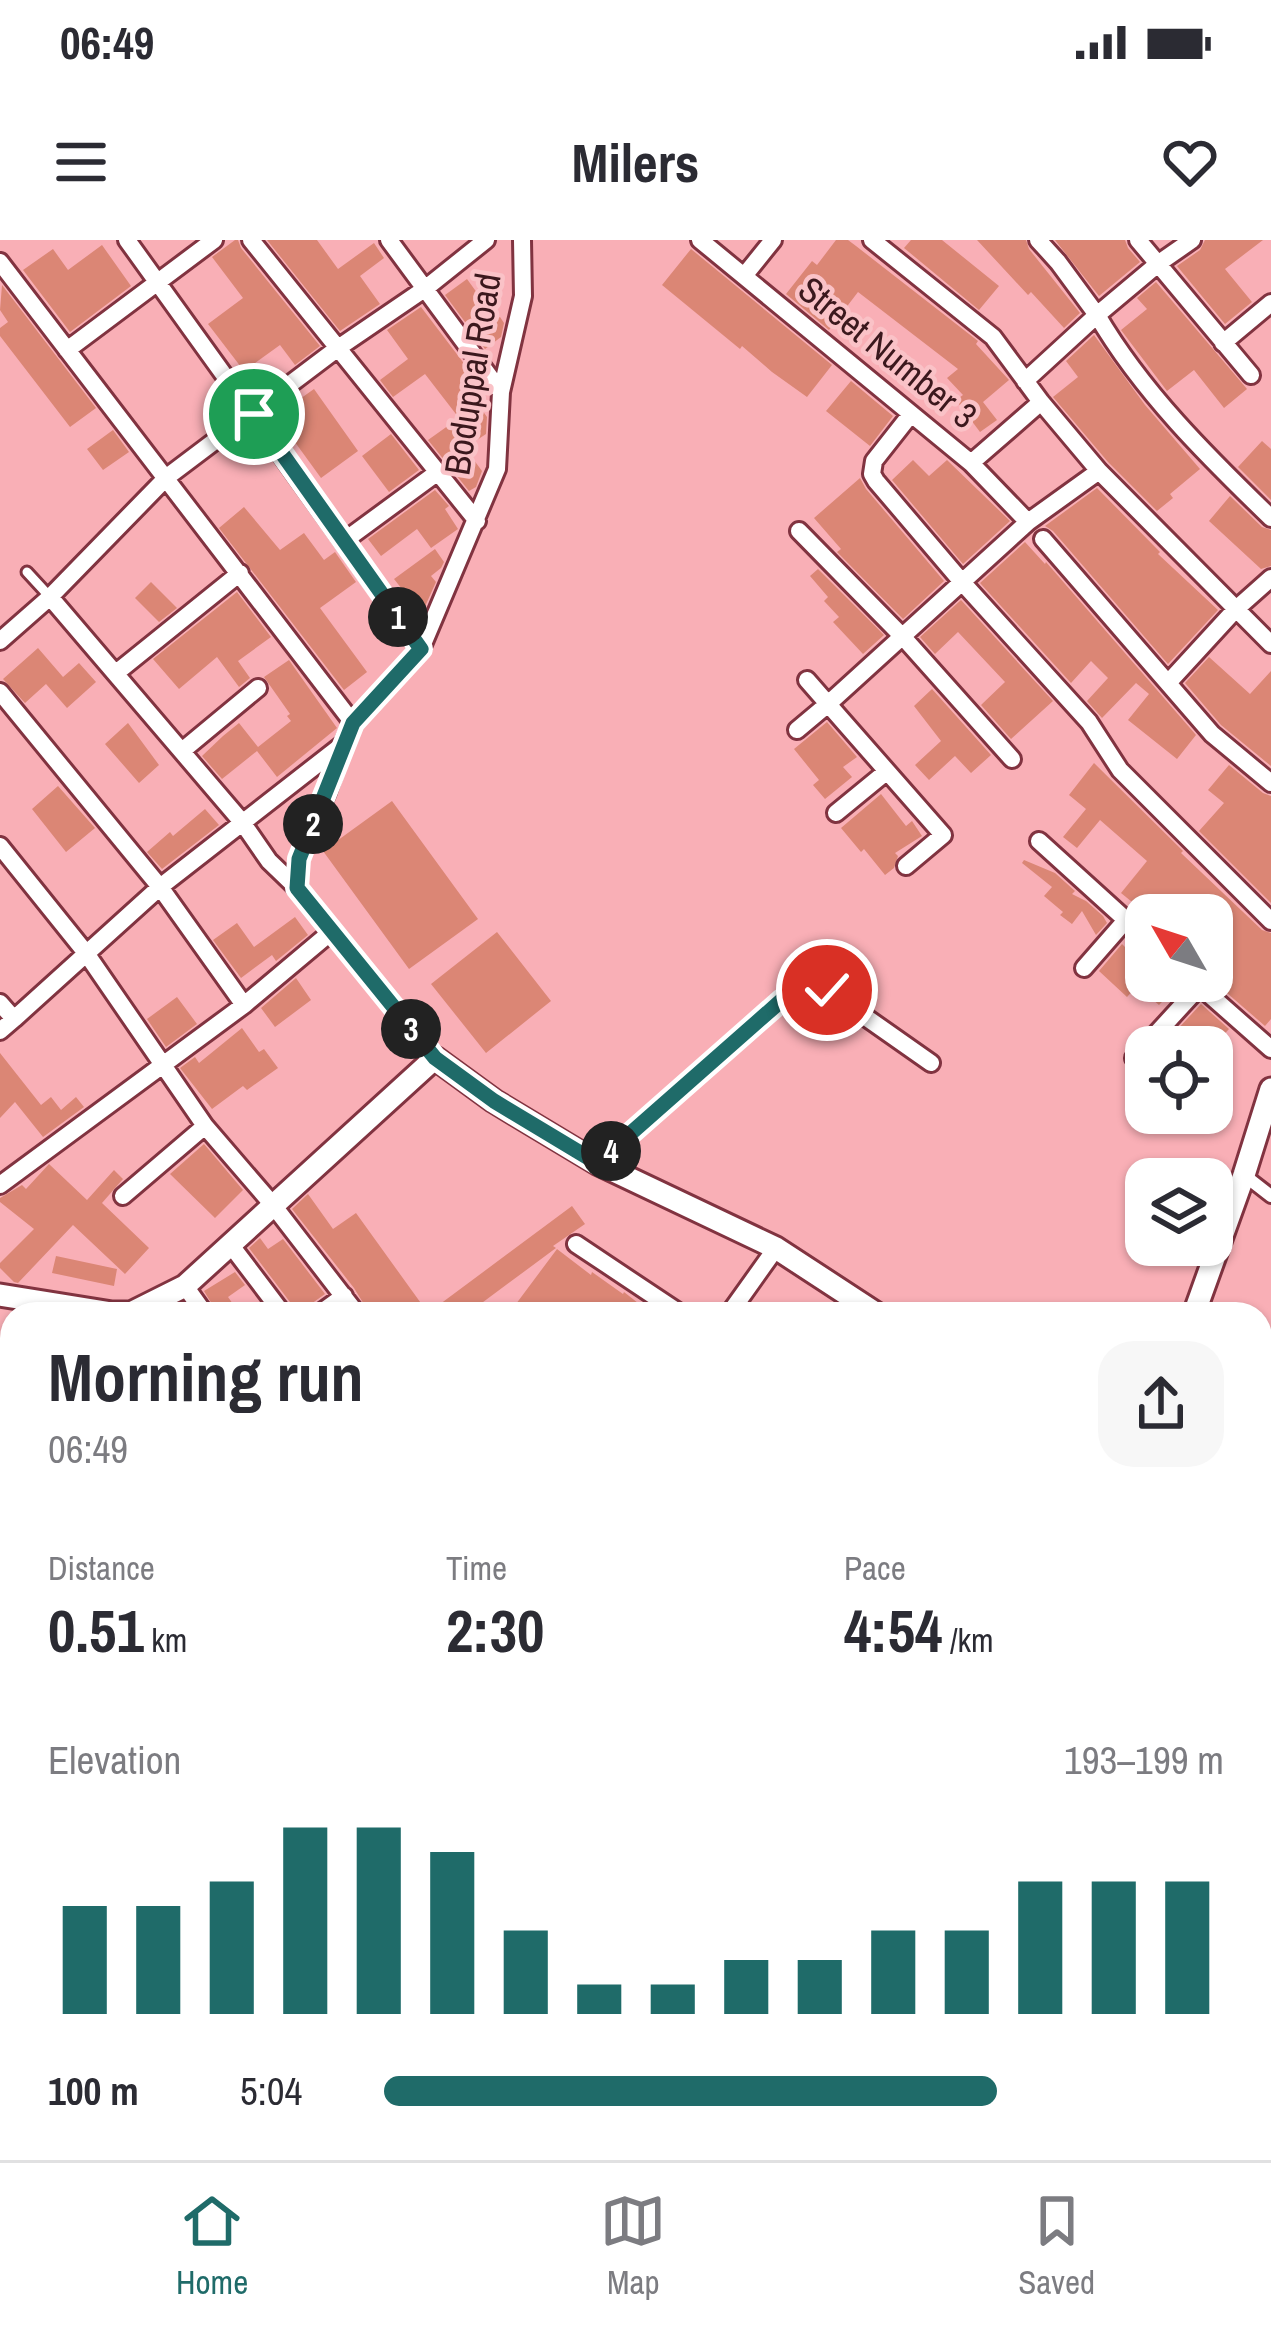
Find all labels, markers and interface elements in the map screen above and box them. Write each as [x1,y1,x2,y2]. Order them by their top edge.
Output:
text: 06:49 [60,12,154,73]
text: Milers [572,126,699,199]
icon: menu [48,129,114,195]
icon: heart [1157,129,1223,195]
street label: Street Number 3 [789,265,987,439]
street label: Boduppal Road [432,270,512,478]
pin [203,363,305,465]
icon: arrive [221,381,287,447]
pin: 1 [368,587,428,647]
text: 1 [390,595,406,639]
pin: 2 [283,794,343,854]
text: 2 [305,802,321,846]
north arrow [1125,894,1233,1002]
map controls [1125,894,1233,1266]
pin [776,939,878,1041]
icon: check [794,957,860,1023]
pin: 3 [381,999,441,1059]
text: 3 [403,1007,419,1051]
button: locate [1125,1026,1233,1134]
pin: 4 [581,1121,641,1181]
text: 4 [603,1129,619,1173]
button: layers [1125,1158,1233,1266]
text: Morning run [48,1333,364,1422]
button: share [1098,1341,1224,1467]
text: 06:49 [48,1423,128,1475]
text: Distance [48,1546,155,1590]
text: Time [446,1546,507,1590]
text: Pace [844,1546,906,1590]
text: 0.51 [48,1590,144,1671]
text: 2:30 [446,1590,544,1671]
text: 4:54 [844,1590,942,1671]
text: km [144,1618,187,1662]
text: /km [942,1618,994,1662]
text: Elevation [48,1734,181,1786]
text: 193–199 m [1064,1734,1224,1786]
text: 100 m [48,2065,139,2117]
text: 5:04 [240,2065,302,2117]
tab: Home [176,2188,248,2304]
tab: Map [600,2188,666,2304]
tab: Saved [1018,2188,1095,2304]

